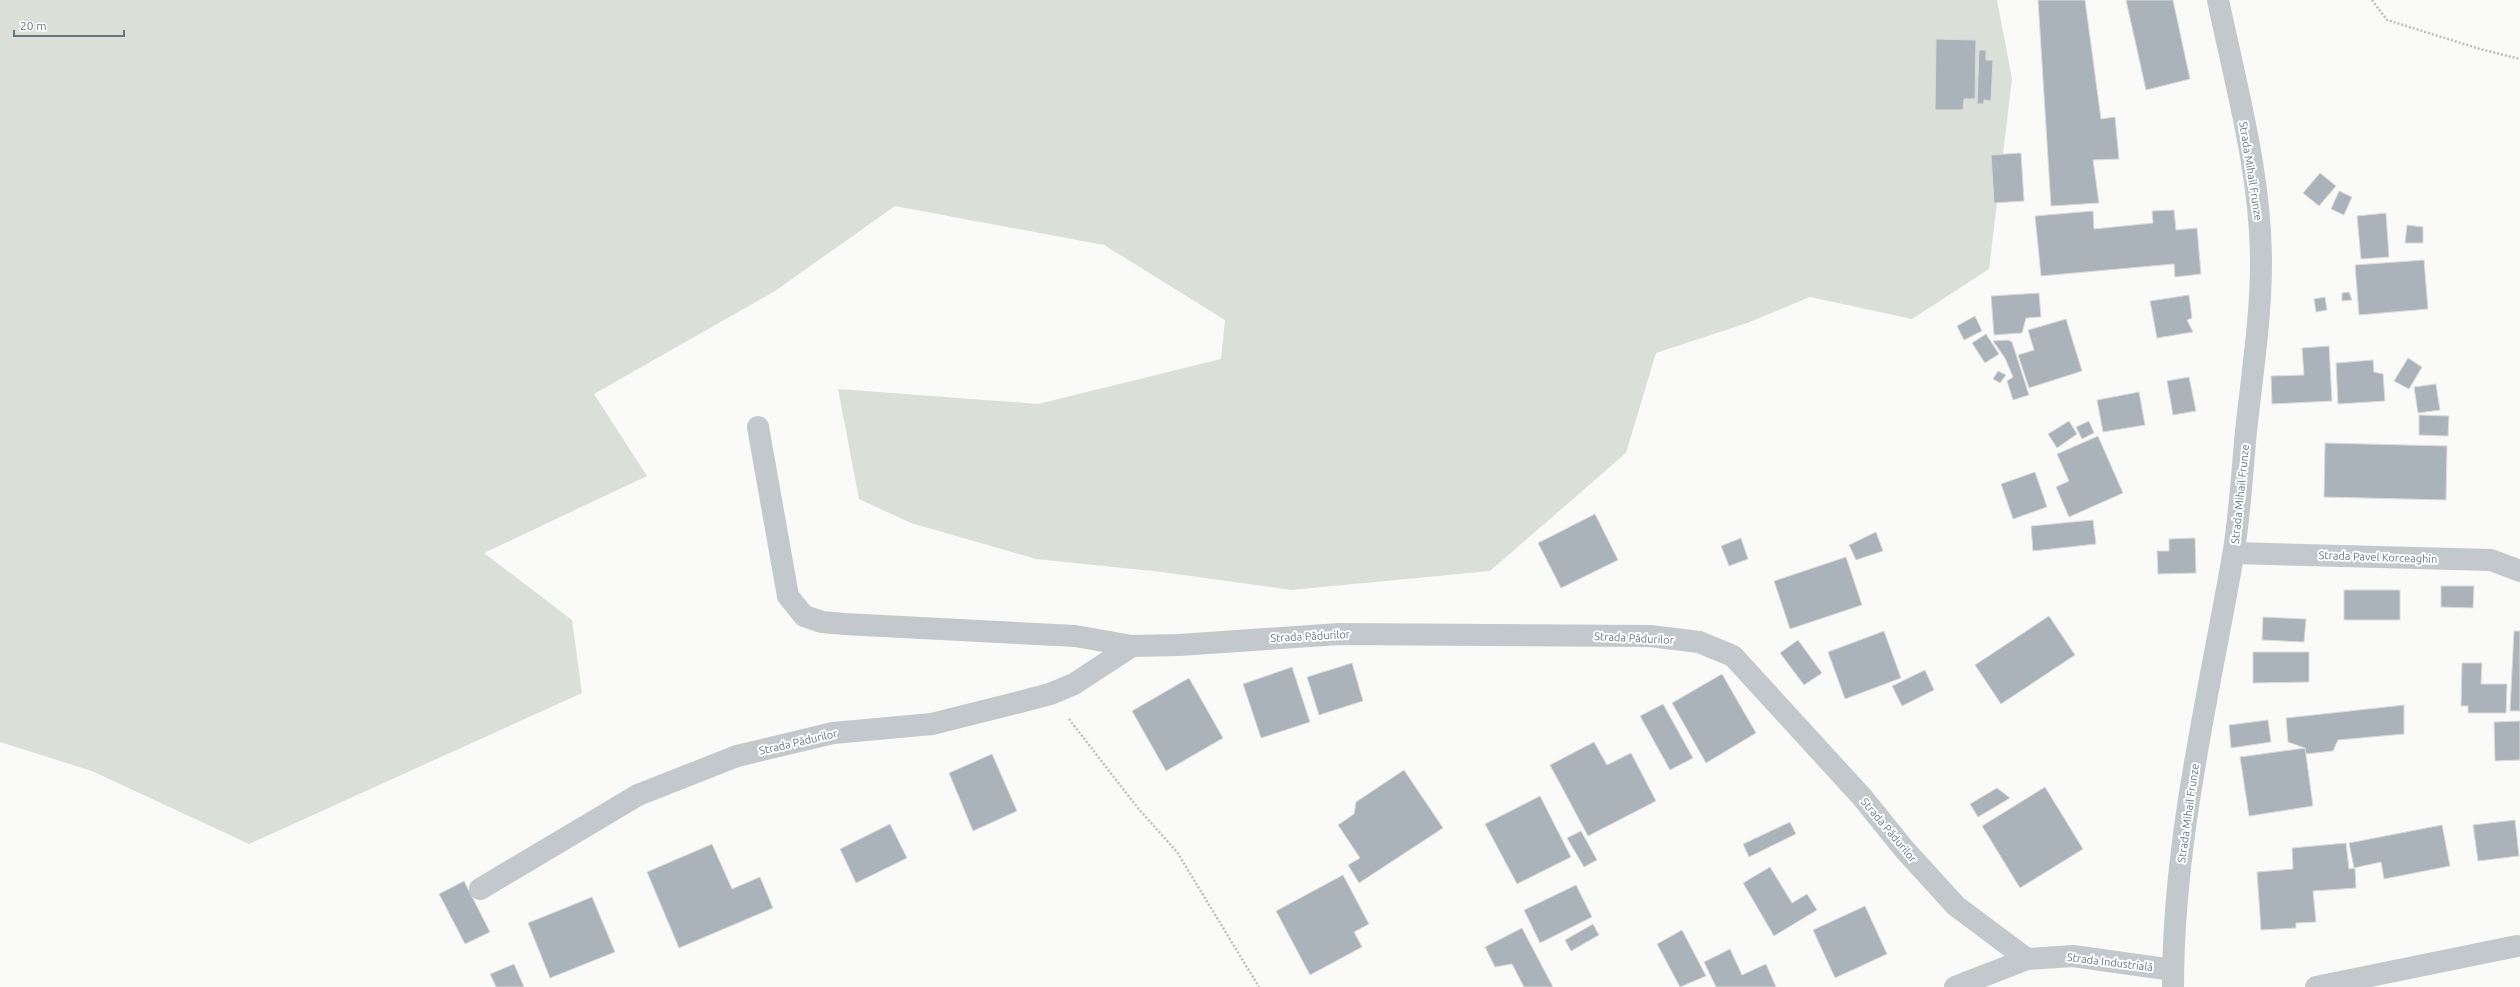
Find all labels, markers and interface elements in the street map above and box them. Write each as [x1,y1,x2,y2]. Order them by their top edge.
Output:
scale bar [14,12,124,38]
text: 20 m [20,19,47,32]
street label: Strada Mihail Frunze [2237,121,2265,221]
street label: Strada Mihail Frunze [2229,444,2251,544]
street label: Strada Pavel Korceaghin [2318,549,2438,565]
street label: Strada Pădurilor [1270,628,1351,644]
street label: Strada Pădurilor [1594,630,1675,646]
street label: Strada Pădurilor [758,727,839,757]
street label: Strada Mihail Frunze [2175,763,2201,863]
street label: Strada Pădurilor [1859,796,1920,865]
street label: Strada Industrială [2066,951,2154,973]

